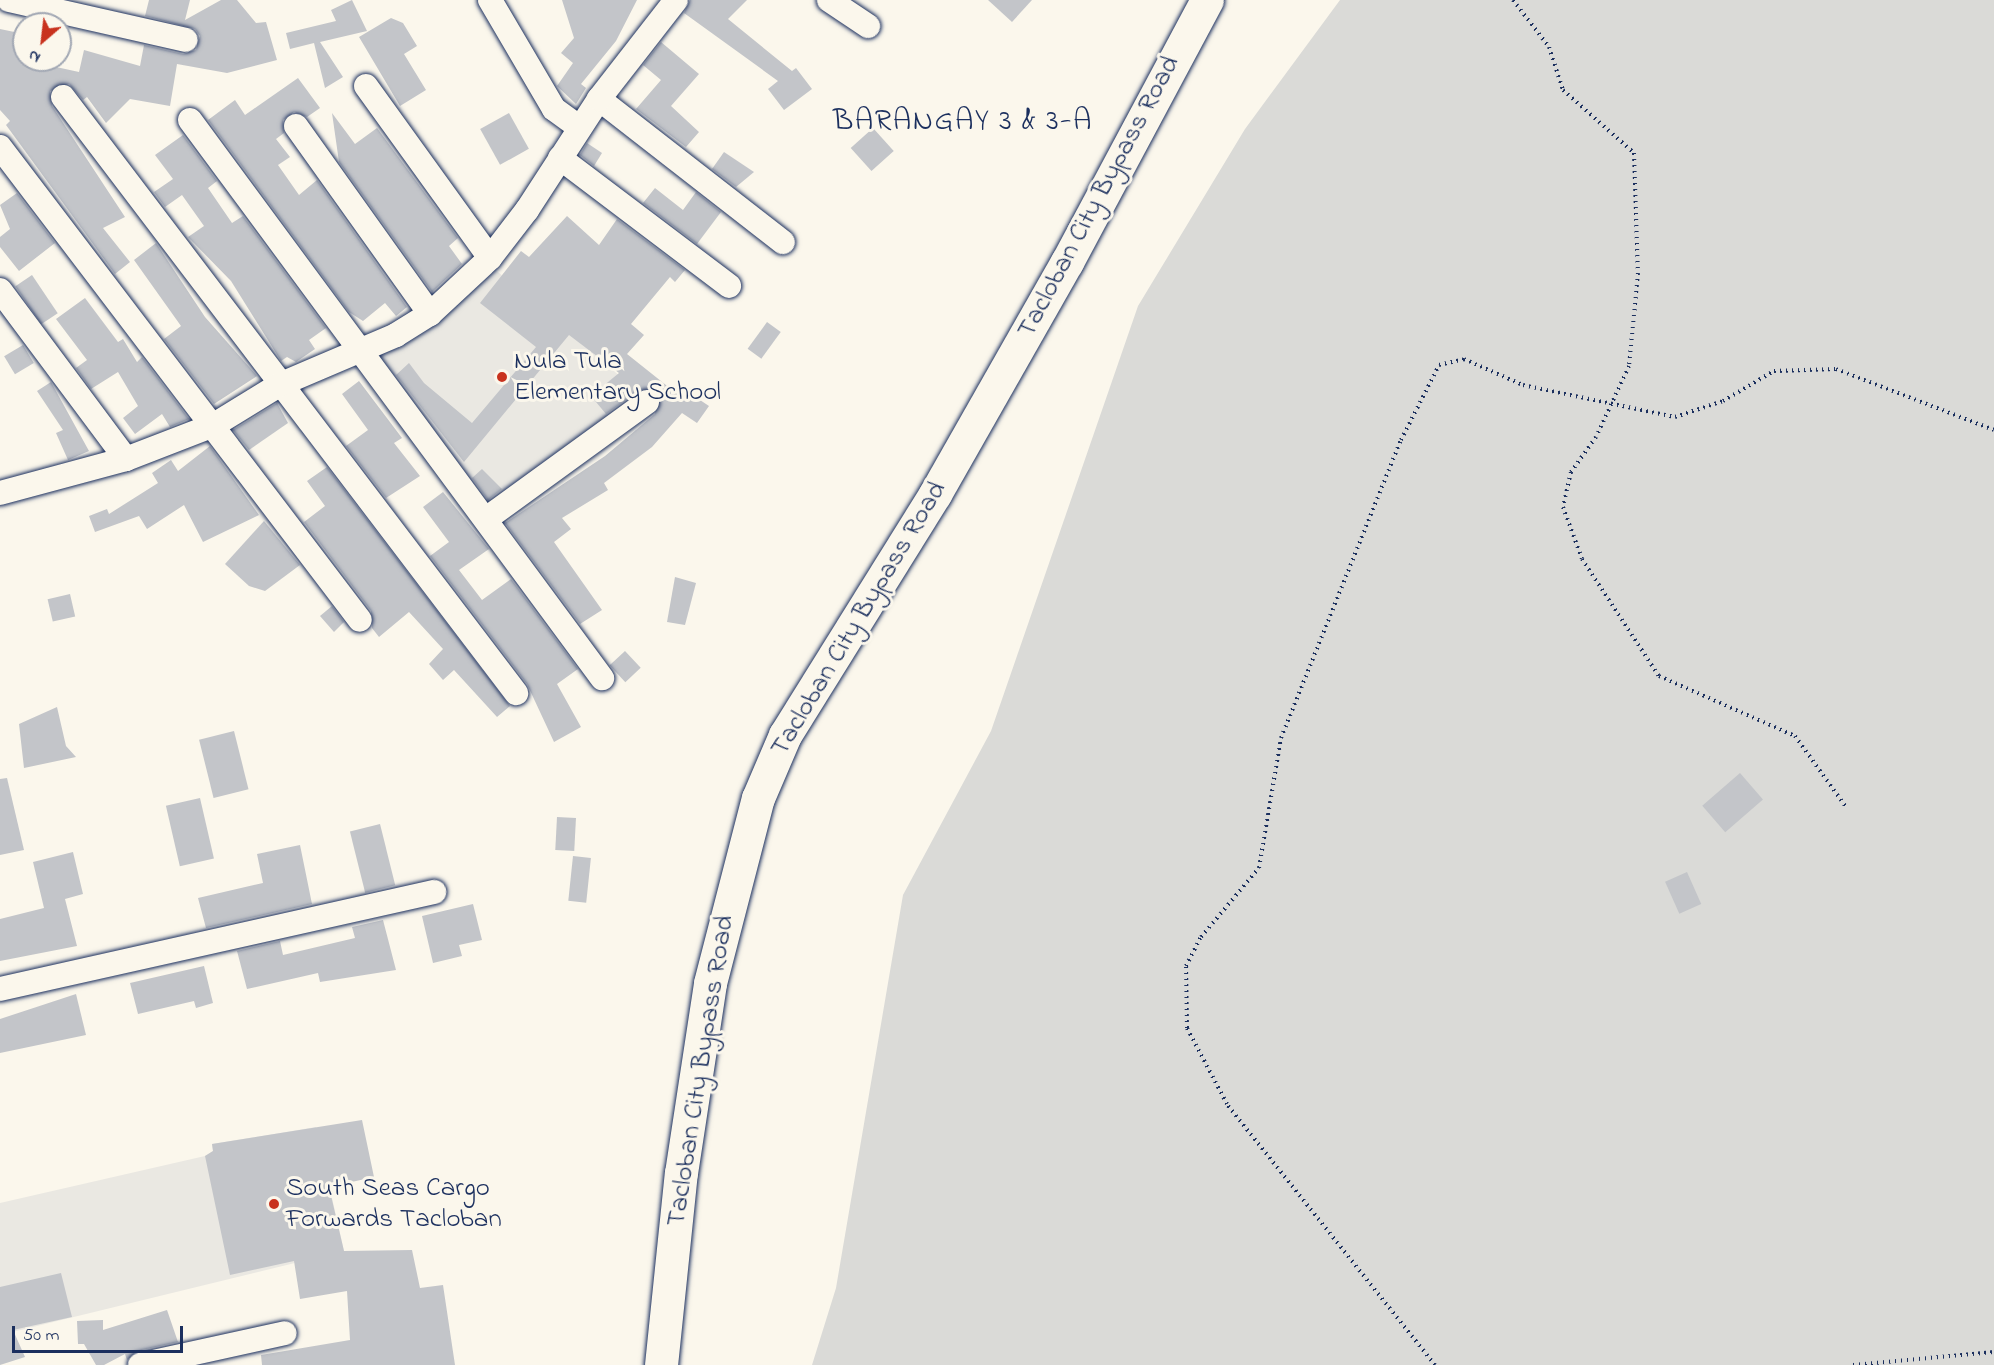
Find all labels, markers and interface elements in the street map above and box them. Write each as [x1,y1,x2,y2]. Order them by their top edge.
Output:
north arrow [12,12,72,72]
text: N [24,43,45,69]
street label: Tacloban City Bypass Road [1011,50,1187,344]
district label: BARANGAY 3 & 3-A [833,104,1093,140]
place label: Nula Tula Elementary School [514,345,721,408]
marker: Nula Tula Elementary School [495,370,509,384]
street label: Tacloban City Bypass Road [764,476,954,762]
street label: Tacloban City Bypass Road [660,913,742,1229]
place label: South Seas Cargo Forwards Tacloban [286,1172,502,1235]
marker: South Seas Cargo Forwards Tacloban [267,1197,281,1211]
scale bar [15,1314,186,1352]
text: 50 m [23,1323,60,1349]

